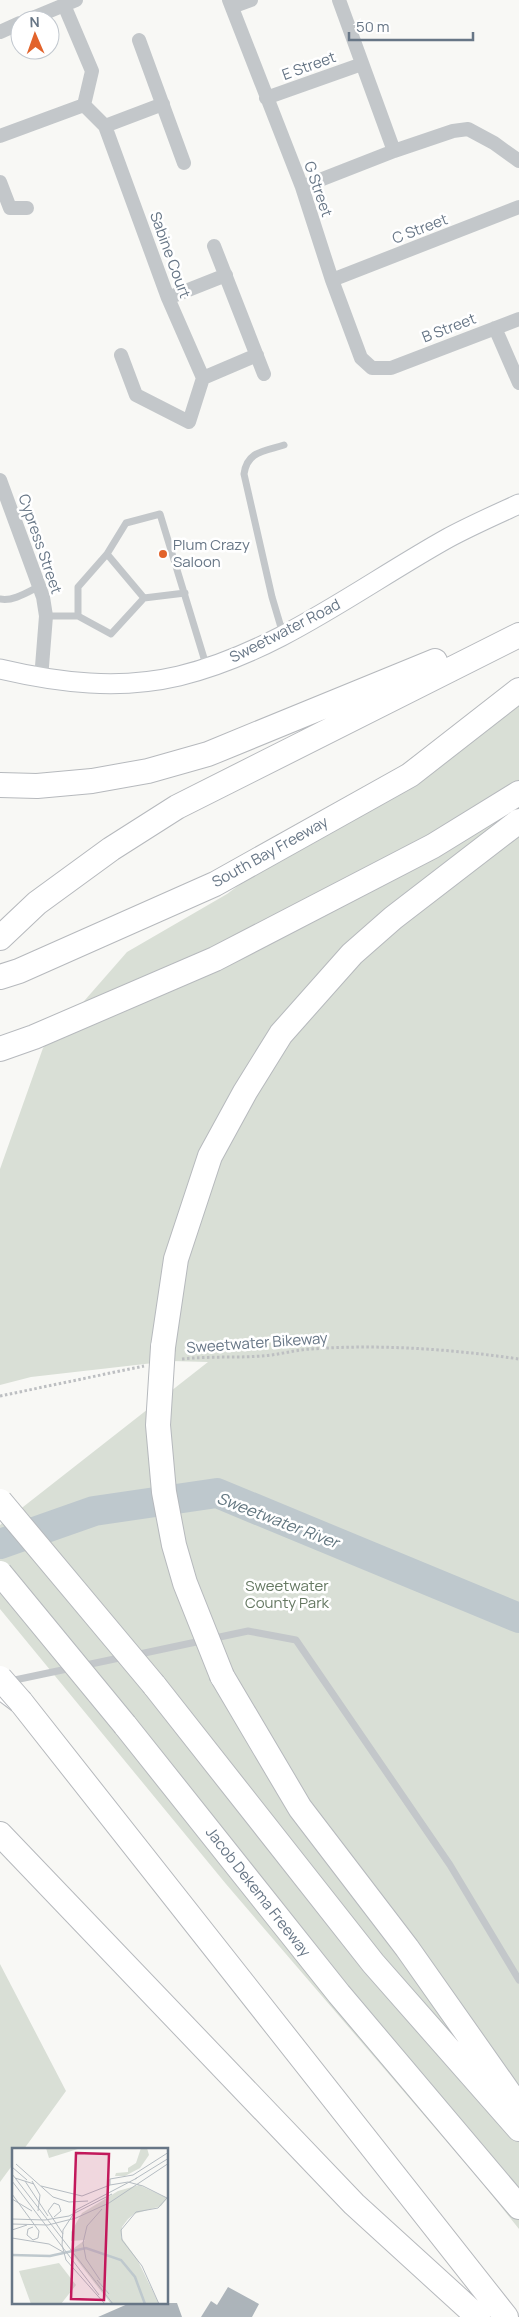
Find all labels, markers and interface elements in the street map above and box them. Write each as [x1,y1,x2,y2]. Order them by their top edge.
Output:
north arrow [10,10,60,60]
scale bar [349,10,473,42]
text: N [29,12,40,31]
text: 50 m [356,16,390,37]
street label: E Street [279,46,339,85]
street label: G Street [299,158,338,220]
street label: C Street [389,208,451,249]
street label: Sabine Court [145,209,196,301]
street label: B Street [419,308,479,347]
street label: Cypress Street [14,491,67,597]
place label: Plum Crazy Saloon [173,534,250,572]
marker: Plum Crazy Saloon [157,548,169,560]
street label: Sweetwater Road [226,594,344,668]
street label: South Bay Freeway [208,811,332,892]
street label: Sweetwater Bikeway [186,1327,328,1358]
water label: Sweetwater River [214,1487,344,1554]
park label: Sweetwater County Park [245,1575,330,1613]
street label: Jacob Dekema Freeway [201,1822,316,1961]
inset map [12,2148,169,2304]

